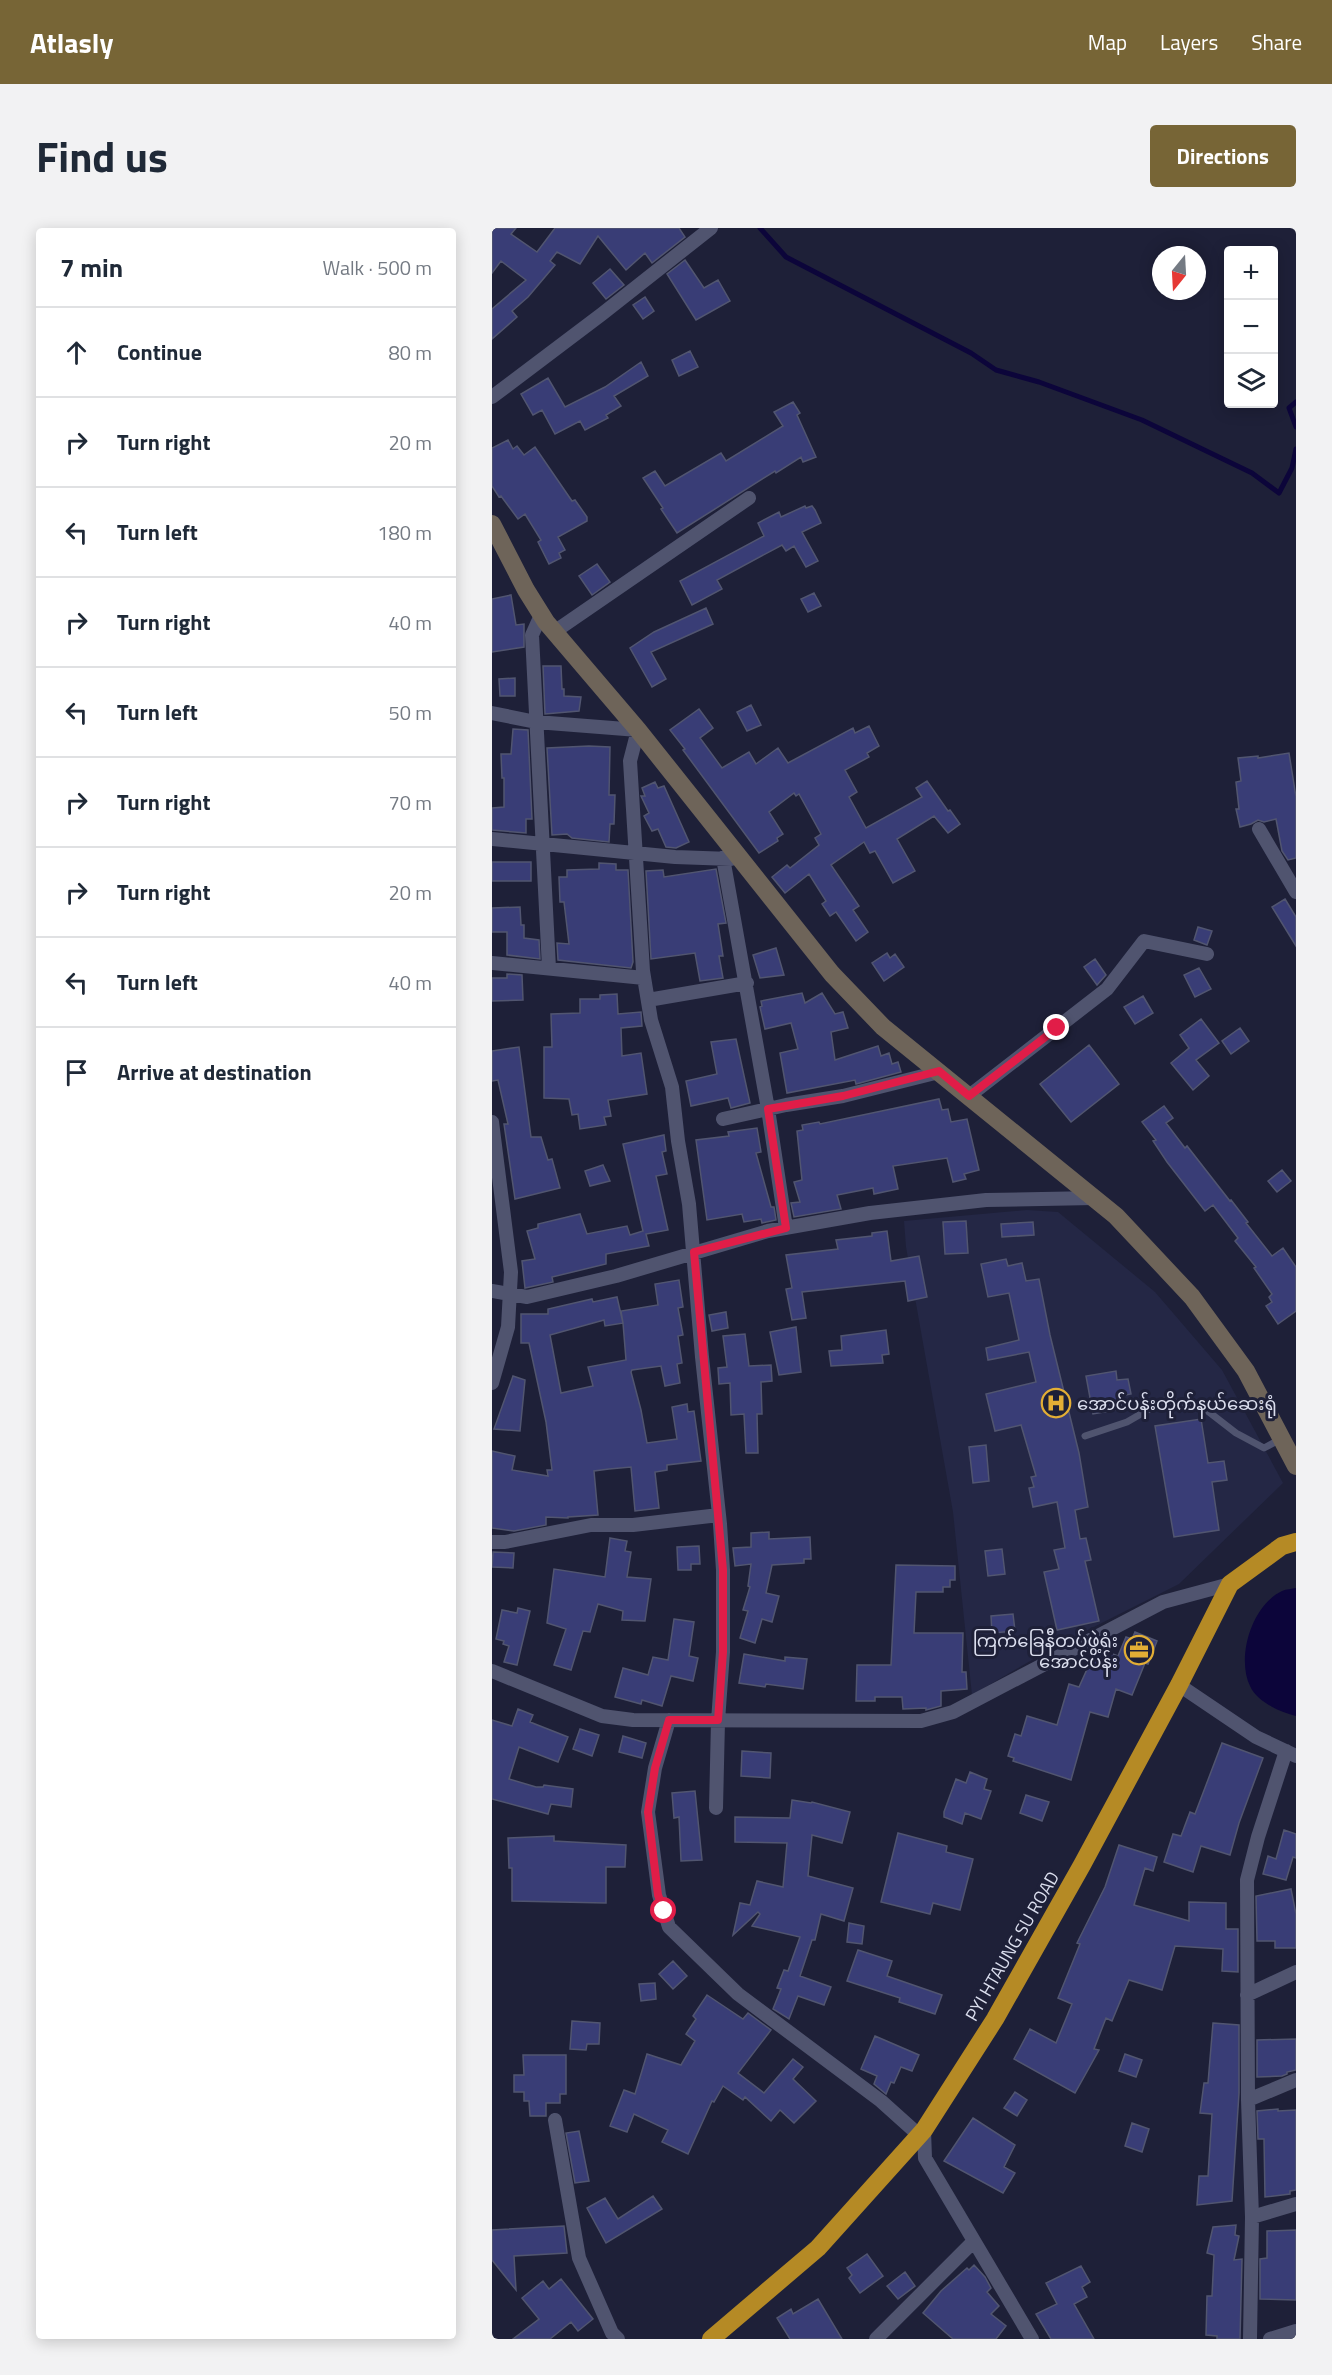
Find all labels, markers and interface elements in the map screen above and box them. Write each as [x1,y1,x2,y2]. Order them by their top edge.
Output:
text: Atlasly [30,21,113,64]
text: Map [1088,26,1127,58]
text: Layers [1160,26,1218,58]
text: Share [1251,26,1302,58]
text: Find us [36,124,168,188]
button: Directions [1150,125,1296,187]
north arrow [1152,246,1206,300]
map controls [1224,246,1278,408]
button: + [1224,246,1278,300]
text: 7 min [60,248,123,287]
text: Walk · 500 m [323,252,432,283]
button: − [1224,300,1278,354]
text: Continue [117,335,202,369]
icon: ahead [60,336,93,369]
text: 80 m [388,337,432,368]
button: layers [1224,354,1278,408]
text: Turn right [117,425,211,459]
icon: right [60,426,93,459]
text: 20 m [388,427,432,458]
text: Turn left [117,515,198,549]
icon: left [60,516,93,549]
text: 180 m [377,517,432,548]
text: Turn right [117,605,211,639]
icon: right [60,606,93,639]
text: 40 m [388,607,432,638]
text: Turn left [117,695,198,729]
icon: left [60,696,93,729]
text: 50 m [388,697,432,728]
text: Turn right [117,785,211,819]
icon: right [60,786,93,819]
text: 70 m [388,787,432,818]
text: Turn right [117,875,211,909]
icon: right [60,876,93,909]
text: 20 m [388,877,432,908]
text: Turn left [117,965,198,999]
icon: left [60,966,93,999]
text: 40 m [388,967,432,998]
route end [1043,1014,1069,1040]
text: Arrive at destination [117,1055,312,1089]
icon: arrive [60,1056,93,1089]
hospital icon: အောင်ပန်းတိုက်နယ်ဆေးရုံ [1040,1387,1072,1419]
place label: အောင်ပန်းတိုက်နယ်ဆေးရုံ [1077,1390,1277,1419]
place label: ကြက်ခြေနီတပ်ဖွဲ့ရုံး အောင်ပန်း [973,1627,1118,1677]
office icon: ကြက်ခြေနီတပ်ဖွဲ့ရုံး အောင်ပန်း [1123,1634,1155,1666]
street label: PYI HTAUNG SU ROAD [958,1866,1066,2026]
route start [650,1897,676,1923]

